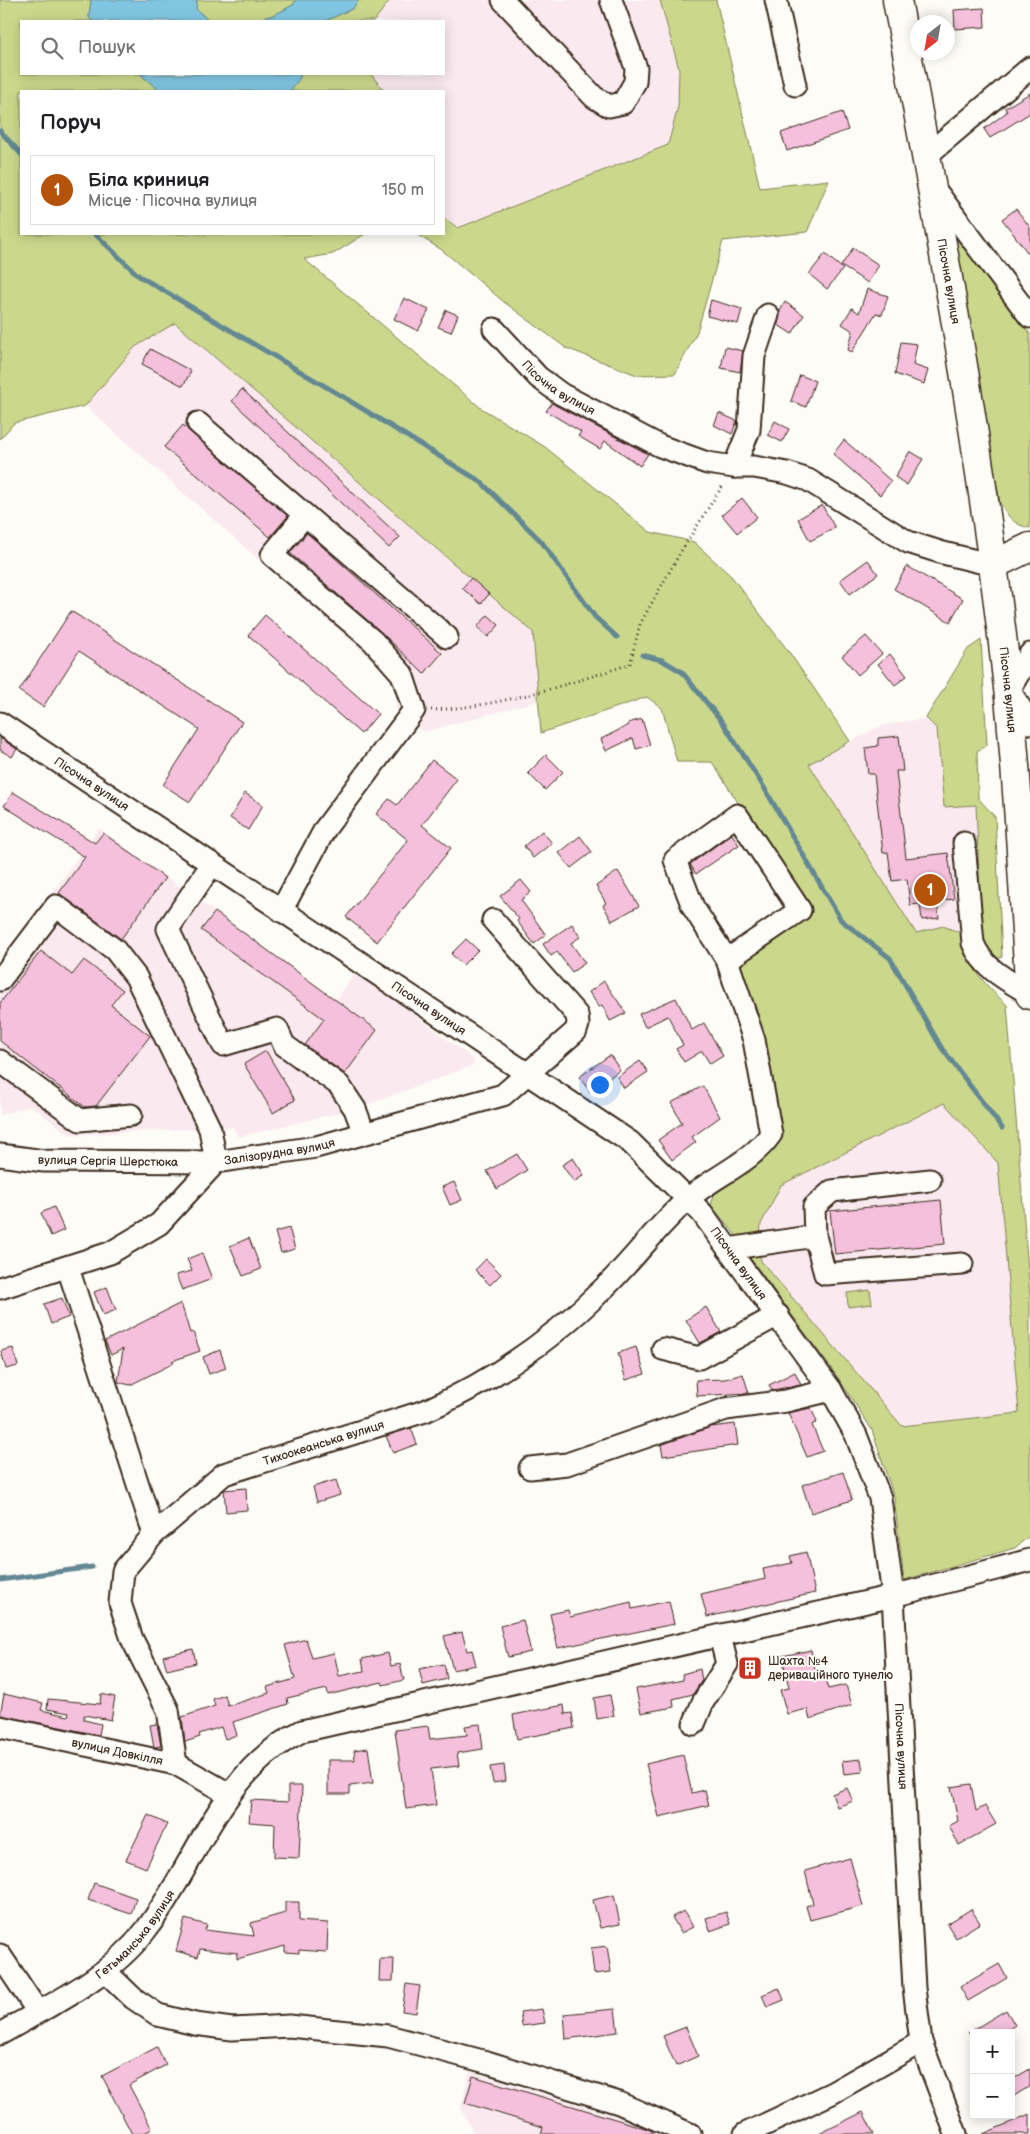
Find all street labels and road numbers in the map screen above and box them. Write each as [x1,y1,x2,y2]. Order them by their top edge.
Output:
street label: Пісочна вулиця [933,237,963,326]
street label: Пісочна вулиця [518,357,598,419]
street label: Пісочна вулиця [995,646,1019,734]
street label: Пісочна вулиця [51,754,132,815]
street label: Пісочна вулиця [388,978,469,1039]
street label: Залізорудна вулиця [223,1135,337,1169]
street label: вулиця Сергія Шерстюка [38,1153,178,1170]
street label: Пісочна вулиця [707,1224,770,1303]
street label: Тихоокеанська вулиця [261,1417,386,1469]
street label: Пісочна вулиця [891,1703,910,1790]
street label: вулиця Довкілля [70,1735,165,1769]
street label: Гетьманська вулиця [93,1887,179,1983]

